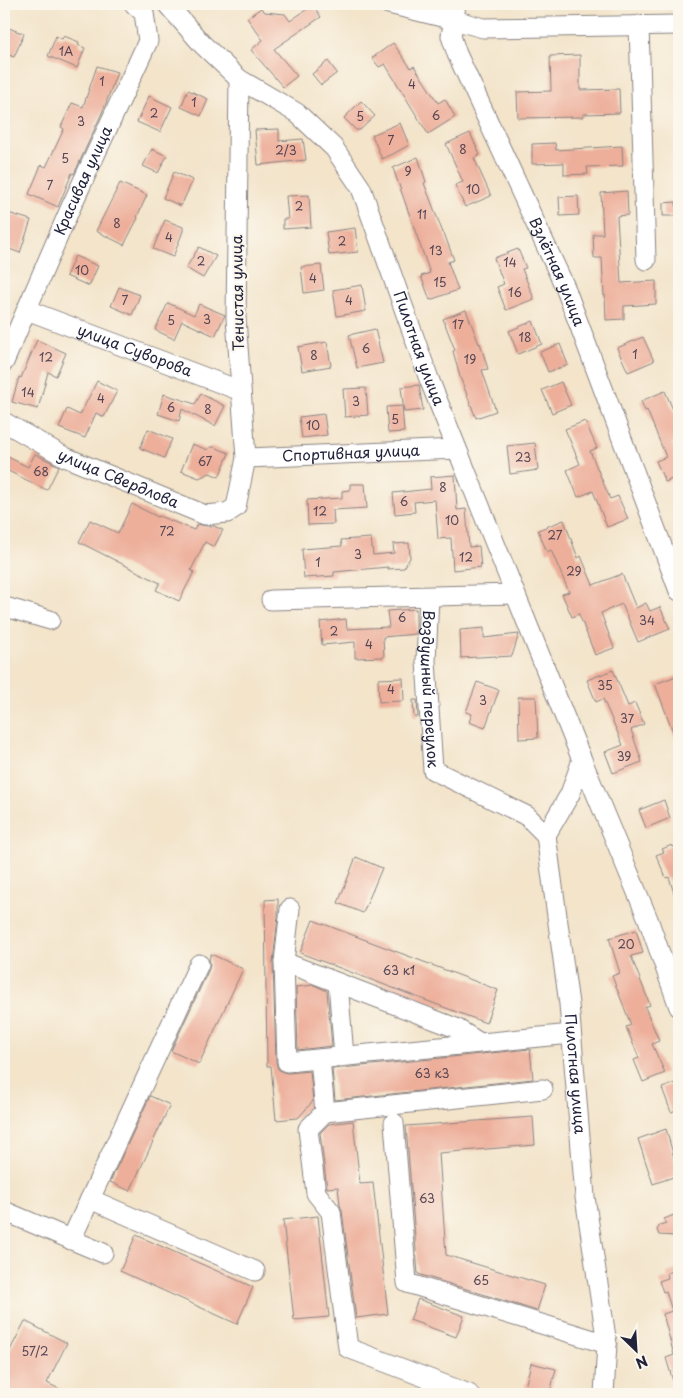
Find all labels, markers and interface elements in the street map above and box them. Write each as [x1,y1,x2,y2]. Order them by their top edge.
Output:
house number: 1А [59,42,73,60]
house number: 1 [99,72,105,90]
house number: 4 [408,75,416,93]
house number: 1 [191,93,197,111]
house number: 2 [150,104,158,122]
house number: 6 [432,106,440,124]
house number: 5 [356,107,364,125]
house number: 3 [77,112,85,130]
street label: Красивая улица [47,121,117,238]
house number: 7 [388,131,395,149]
house number: 8 [459,140,467,158]
house number: 2/3 [275,141,297,159]
house number: 5 [61,149,69,167]
house number: 9 [404,162,412,180]
house number: 7 [47,176,54,194]
house number: 10 [466,180,480,198]
house number: 2 [295,197,303,215]
house number: 11 [417,205,427,223]
street label: Взлётная улица [524,213,592,330]
house number: 8 [113,214,121,232]
house number: 4 [165,228,173,246]
house number: 2 [338,232,346,250]
street label: Тенистая улица [224,234,249,351]
house number: 13 [429,241,443,259]
house number: 2 [197,252,205,270]
house number: 14 [503,253,517,271]
house number: 10 [75,261,89,279]
house number: 4 [309,269,317,287]
house number: 15 [433,273,447,291]
house number: 16 [508,283,522,301]
street label: Пилотная улица [389,287,452,409]
house number: 7 [122,291,129,309]
house number: 4 [345,291,353,309]
house number: 3 [203,310,211,328]
house number: 5 [167,311,175,329]
house number: 17 [452,315,464,333]
street label: улица Суворова [74,317,196,382]
house number: 18 [519,328,531,346]
house number: 6 [362,339,370,357]
house number: 1 [632,345,638,363]
house number: 8 [310,346,318,364]
house number: 12 [39,348,53,366]
house number: 19 [464,350,476,368]
house number: 14 [21,383,35,401]
house number: 4 [97,389,105,407]
house number: 3 [352,392,360,410]
house number: 6 [167,398,175,416]
house number: 8 [204,400,212,418]
house number: 5 [391,410,399,428]
house number: 10 [306,416,320,434]
street label: Спортивная улица [281,438,421,466]
street label: улица Свердлова [54,442,183,513]
house number: 23 [515,448,531,466]
house number: 67 [198,452,213,470]
house number: 68 [33,462,49,480]
house number: 8 [439,478,447,496]
house number: 6 [400,492,408,510]
house number: 12 [313,502,327,520]
house number: 10 [445,511,459,529]
house number: 72 [159,522,175,540]
house number: 27 [548,526,563,544]
house number: 3 [354,545,362,563]
house number: 12 [459,548,473,566]
house number: 1 [315,553,321,571]
house number: 29 [566,562,582,580]
house number: 6 [398,608,406,626]
street label: Воздушный переулок [416,609,446,768]
house number: 34 [639,611,655,629]
house number: 2 [330,622,338,640]
house number: 4 [365,635,373,653]
house number: 35 [597,676,613,694]
house number: 4 [387,680,395,698]
house number: 3 [479,691,487,709]
house number: 37 [620,709,635,727]
house number: 39 [617,747,631,765]
house number: 20 [617,935,635,953]
house number: 63 к1 [383,961,415,979]
street label: Пилотная улица [560,1013,593,1135]
house number: 63 к3 [414,1064,450,1082]
house number: 63 [419,1189,435,1207]
house number: 65 [473,1271,489,1289]
north arrow [610,1326,660,1376]
house number: 57/2 [22,1342,48,1360]
text: N [632,1350,651,1374]

